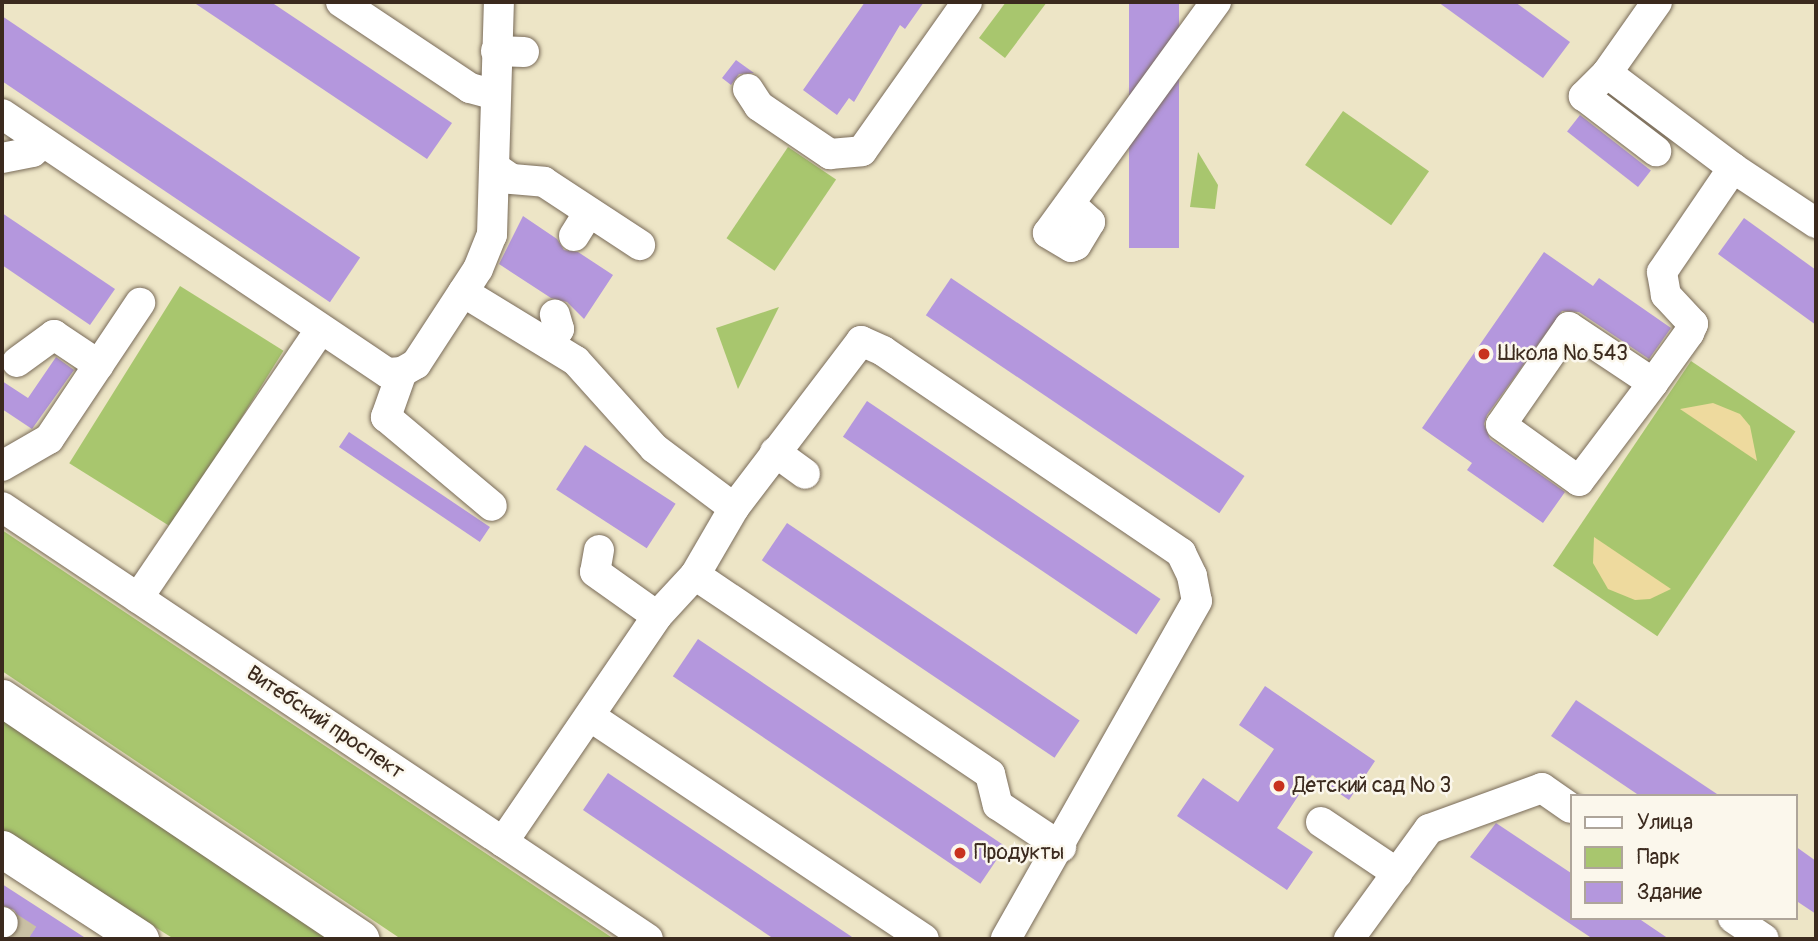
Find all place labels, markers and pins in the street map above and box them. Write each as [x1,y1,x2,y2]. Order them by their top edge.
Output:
place label: Школа № 543 [1498,341,1628,367]
marker: Школа № 543 [1476,346,1492,362]
place label: Детский сад № 3 [1293,773,1451,799]
marker: Детский сад № 3 [1271,778,1287,794]
place label: Продукты [974,840,1064,866]
marker: Продукты [952,845,968,861]

